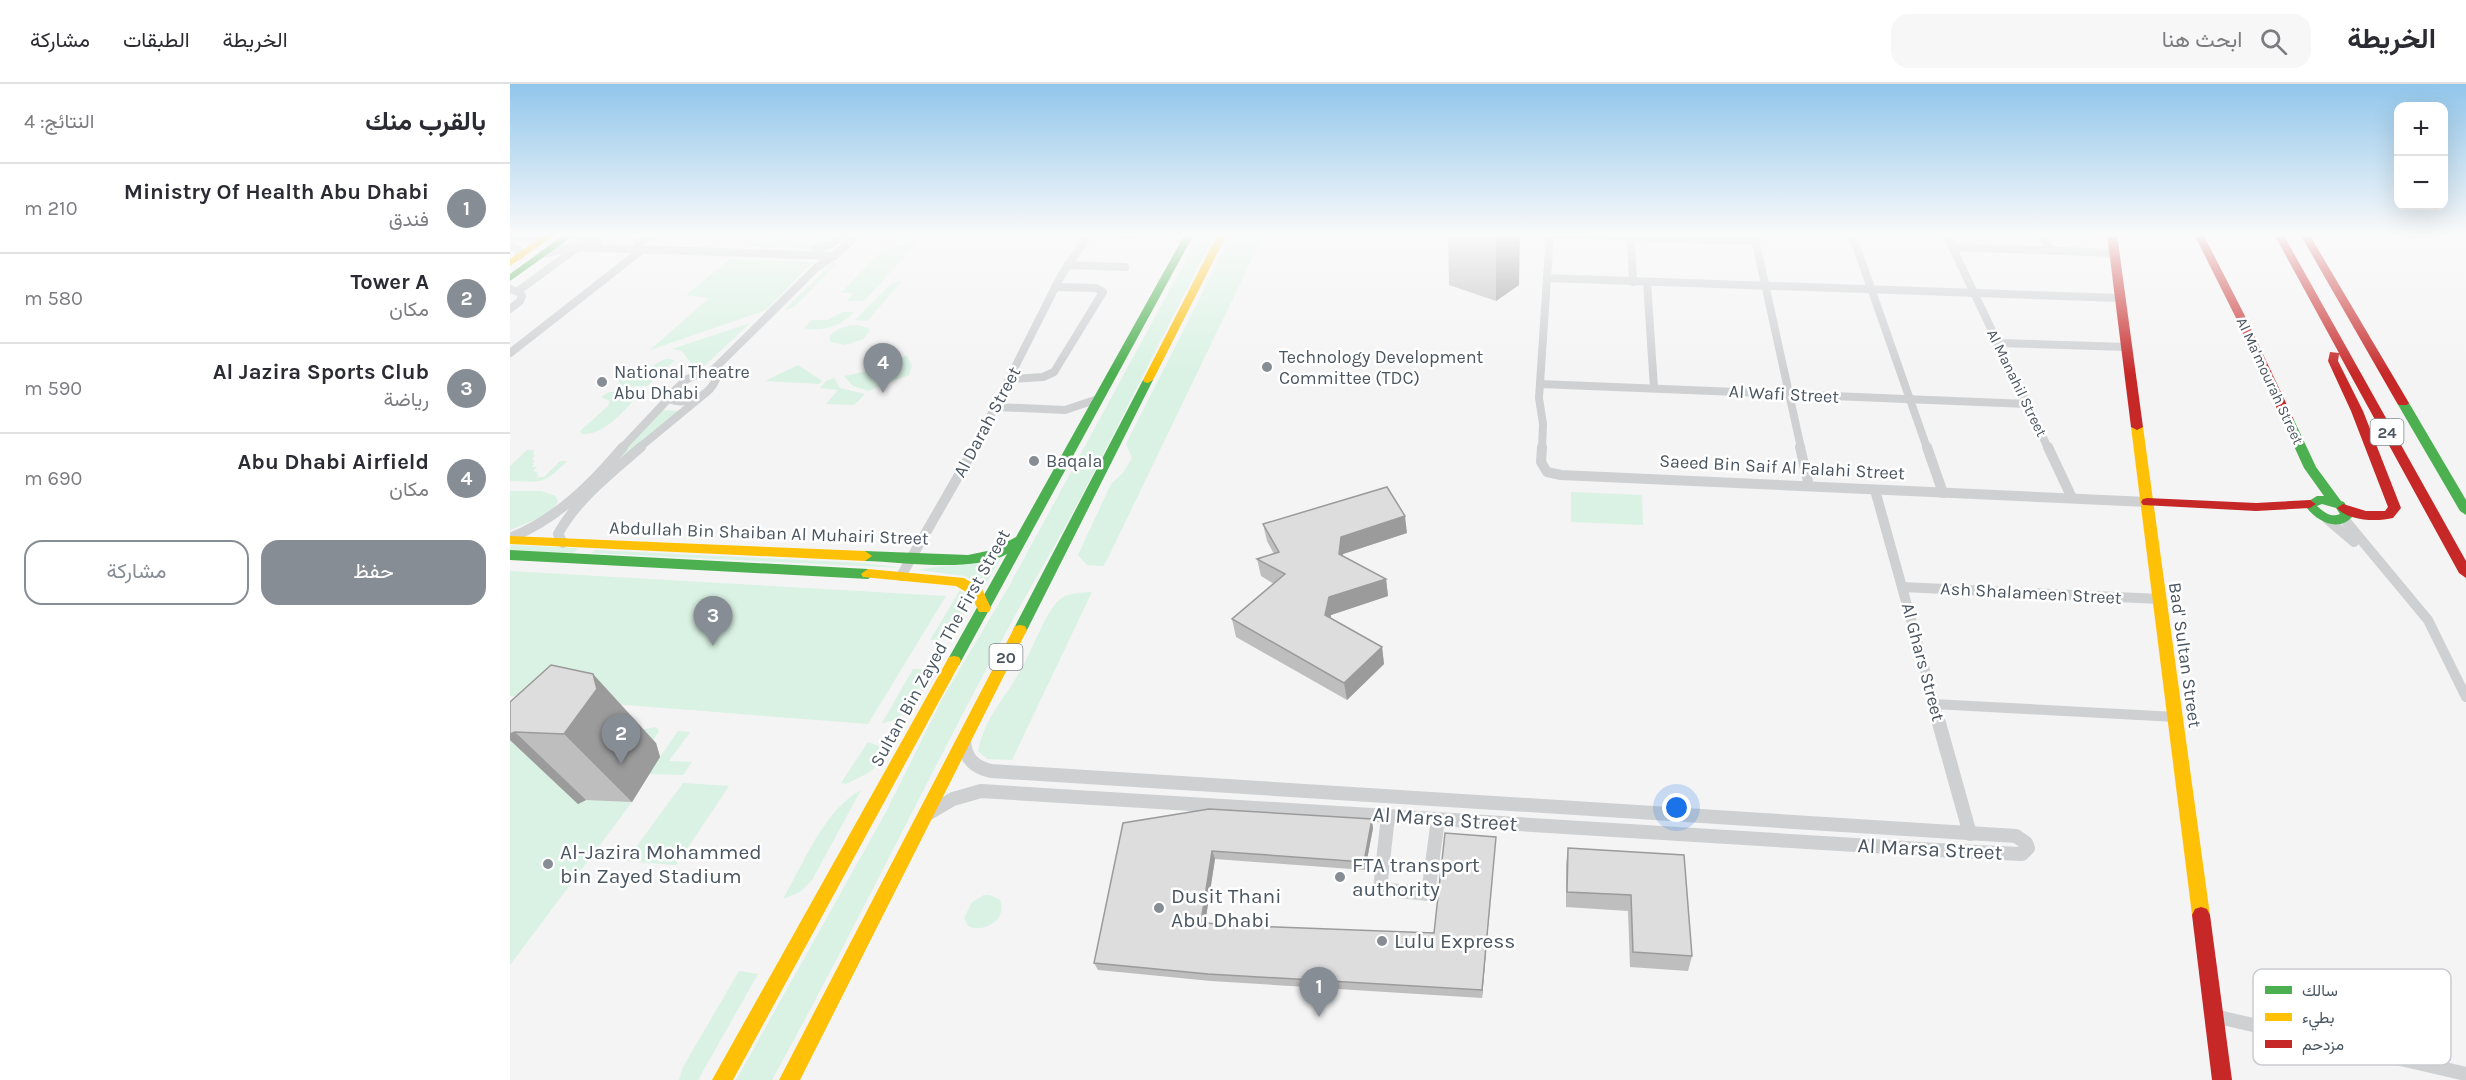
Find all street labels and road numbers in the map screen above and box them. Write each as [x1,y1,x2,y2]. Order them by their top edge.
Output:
street label: Al Ma'mourah Street [2233,315,2307,448]
street label: Al Manahil Street [1983,326,2051,440]
street label: Al Darah Street [949,363,1026,481]
street label: Al Wafi Street [1728,380,1840,408]
road number: 24 [2370,419,2404,445]
street label: Saeed Bin Saif Al Falahi Street [1659,450,1906,484]
street label: Abdullah Bin Shaiban Al Muhairi Street [609,516,929,550]
street label: Sultan Bin Zayed The First Street [865,525,1015,771]
street label: Ash Shalameen Street [1940,577,2122,609]
street label: Bad' Sultan Street [2164,581,2206,729]
street label: Al Ghars Street [1897,600,1949,724]
road number: 20 [990,644,1022,670]
street label: Al Marsa Street [1372,802,1518,836]
street label: Al Marsa Street [1857,833,2003,865]

